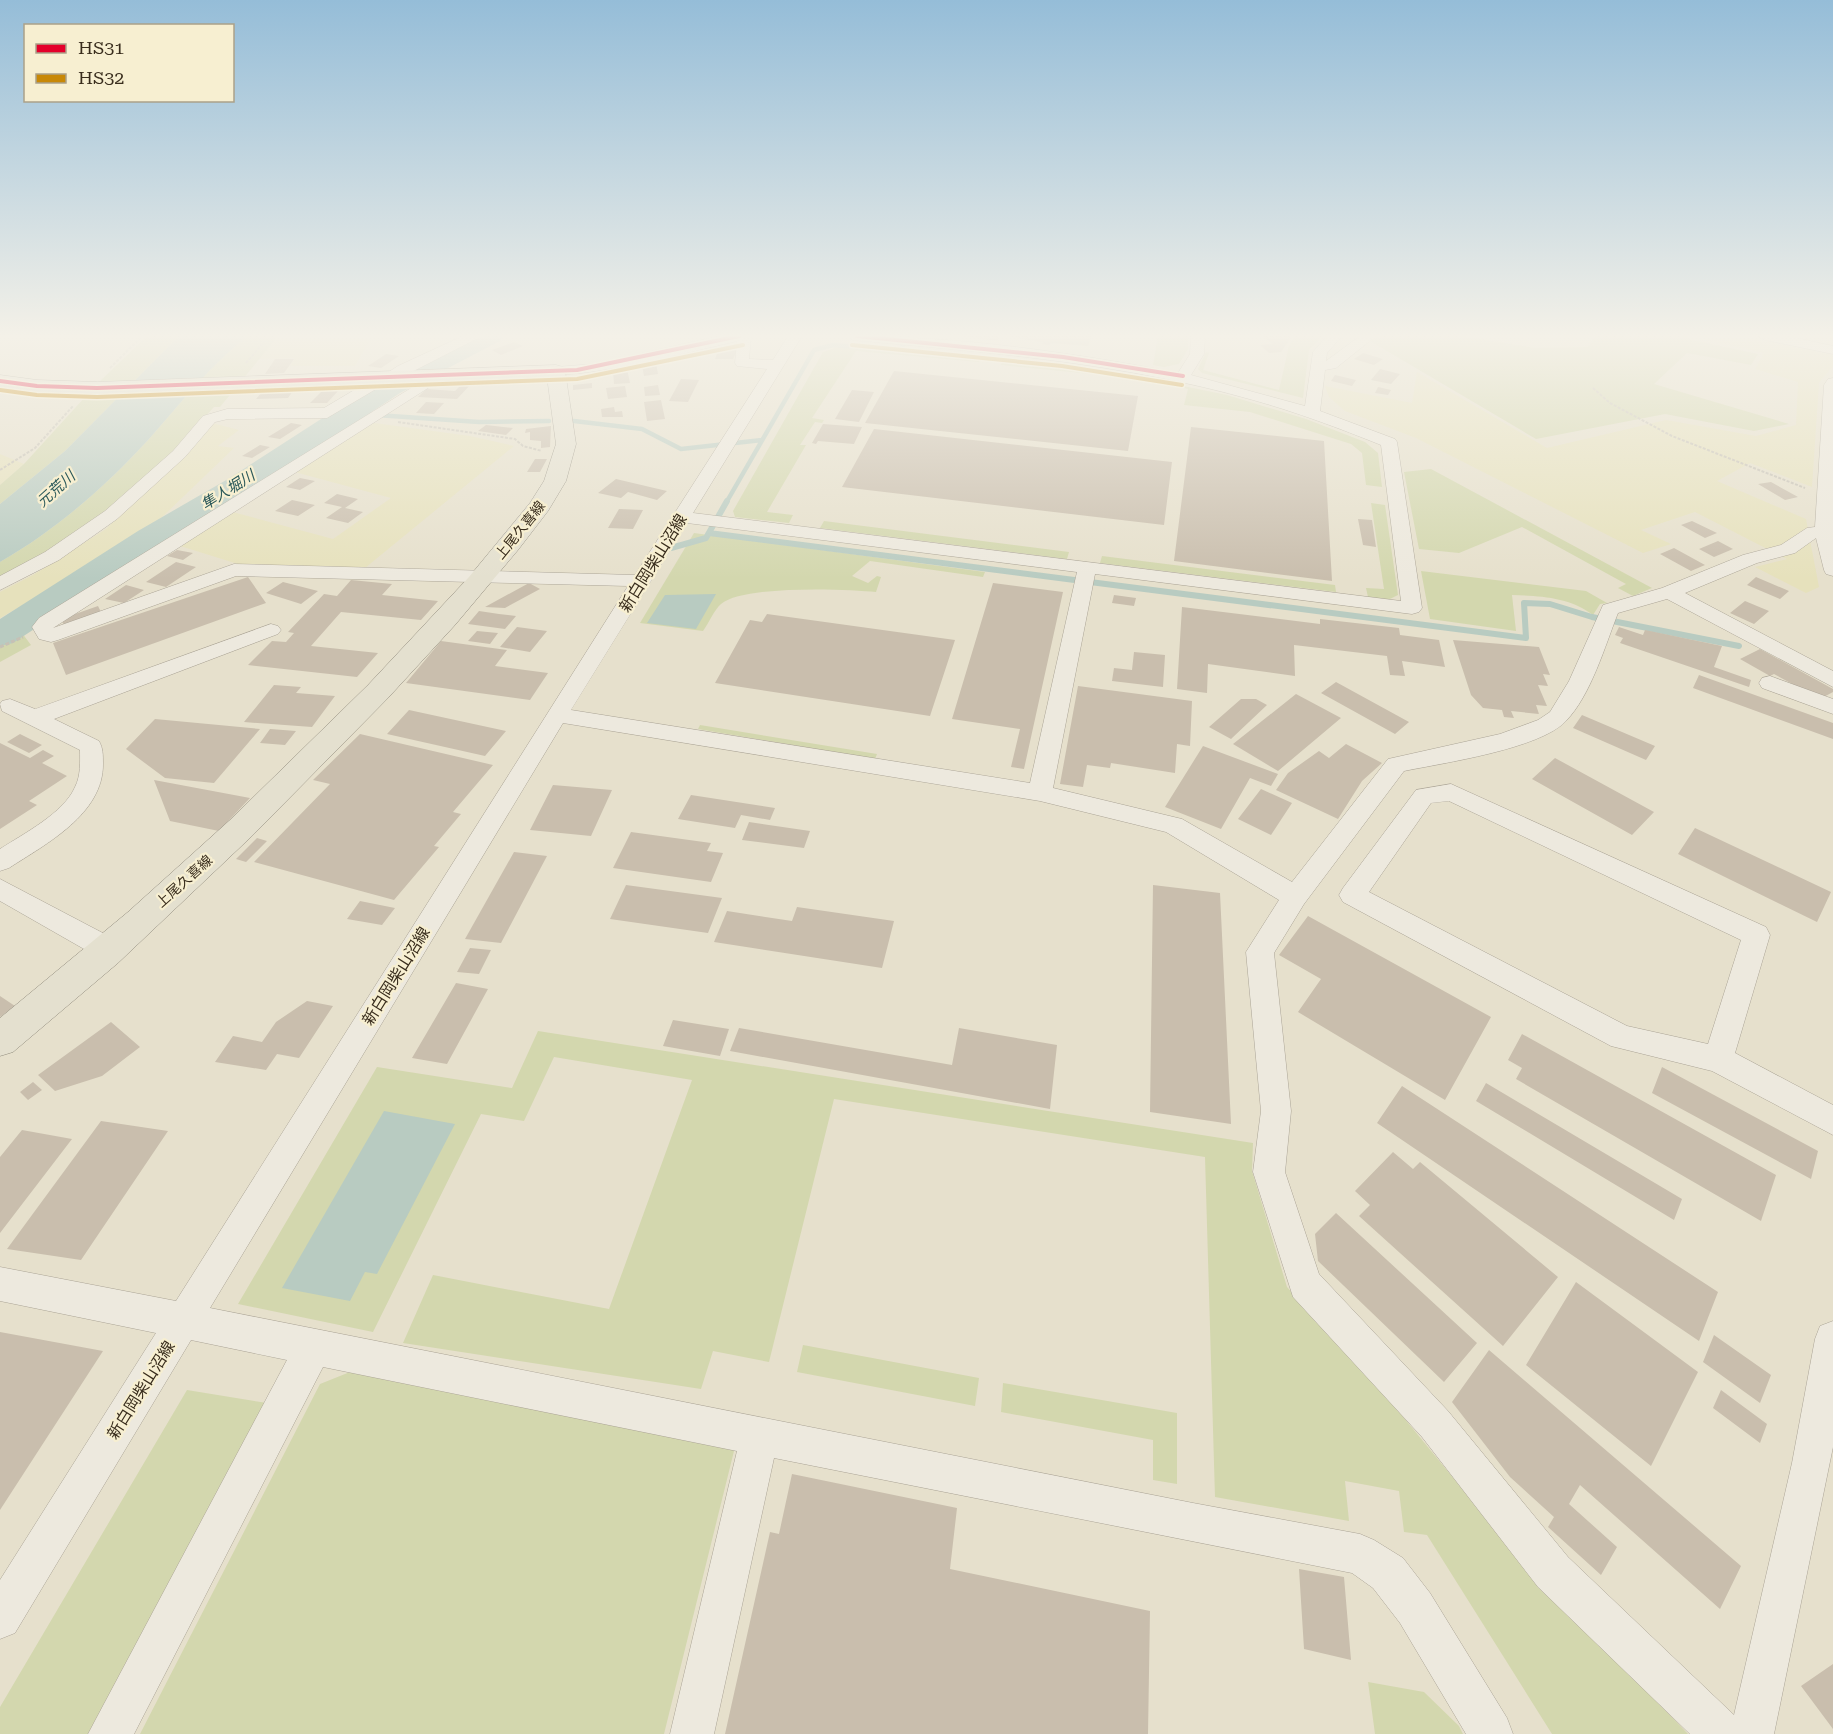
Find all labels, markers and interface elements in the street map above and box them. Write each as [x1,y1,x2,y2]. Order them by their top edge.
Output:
legend [24,24,234,102]
text: HS31 [78,37,124,58]
text: HS32 [78,67,124,88]
water label: 隼人堀川 [198,465,260,514]
water label: 元荒川 [33,466,80,511]
street label: 上尾久喜線 [492,498,548,562]
street label: 新白岡柴山沼線 [615,510,691,616]
street label: 上尾久喜線 [153,852,215,910]
street label: 新白岡柴山沼線 [358,923,434,1029]
street label: 新白岡柴山沼線 [103,1337,179,1443]

